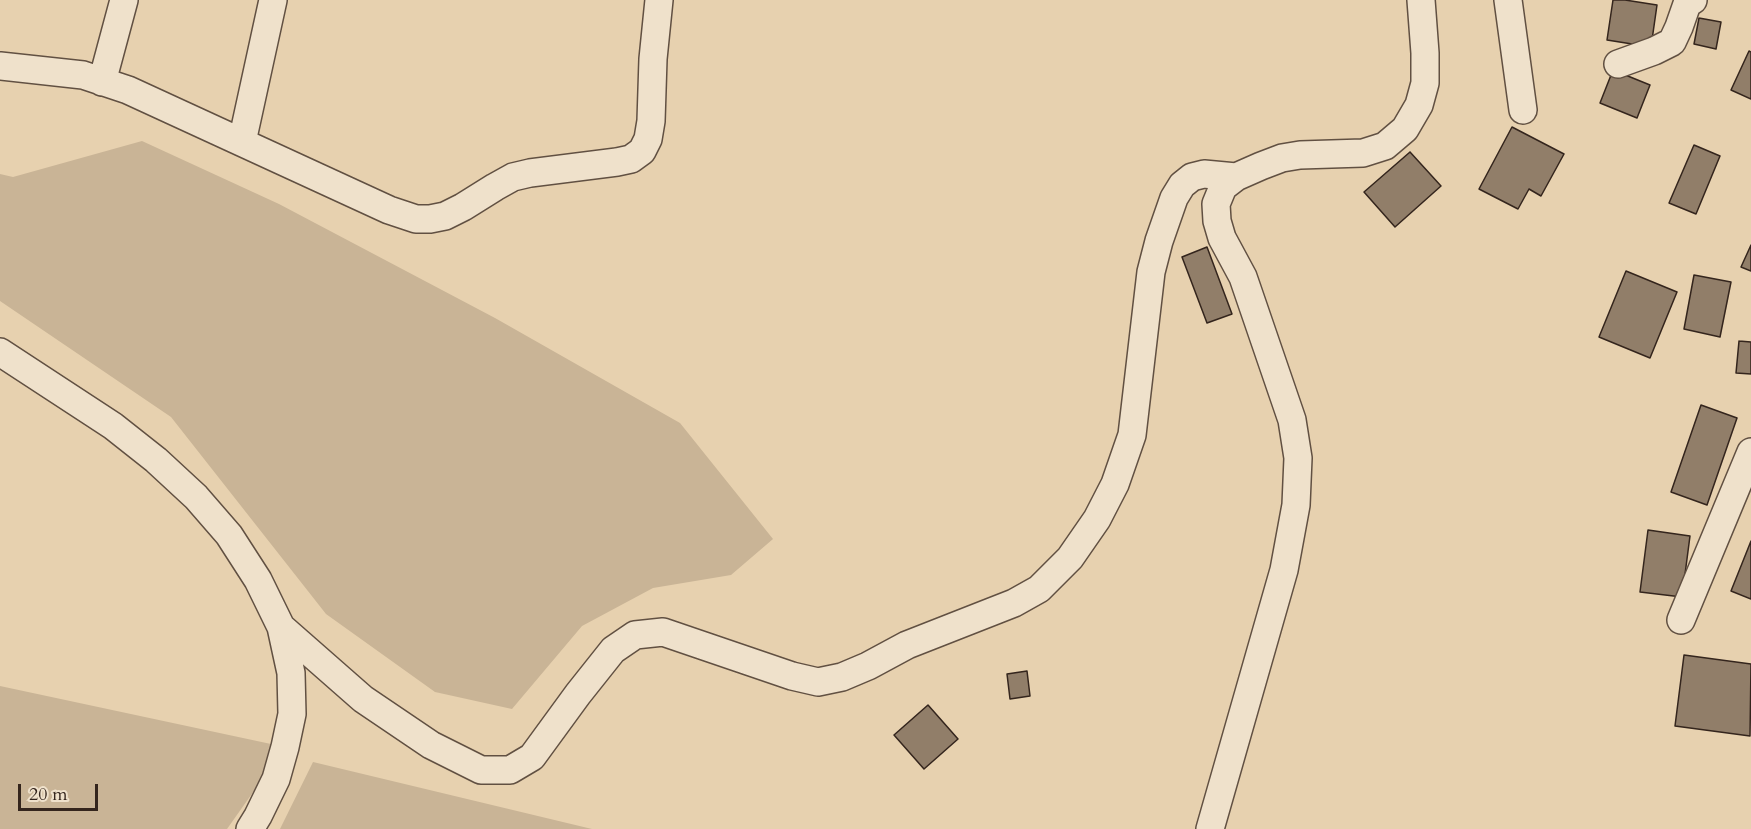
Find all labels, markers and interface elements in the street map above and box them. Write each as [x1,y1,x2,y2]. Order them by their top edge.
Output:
scale bar [21,772,100,810]
text: 20 m [29,782,68,807]

